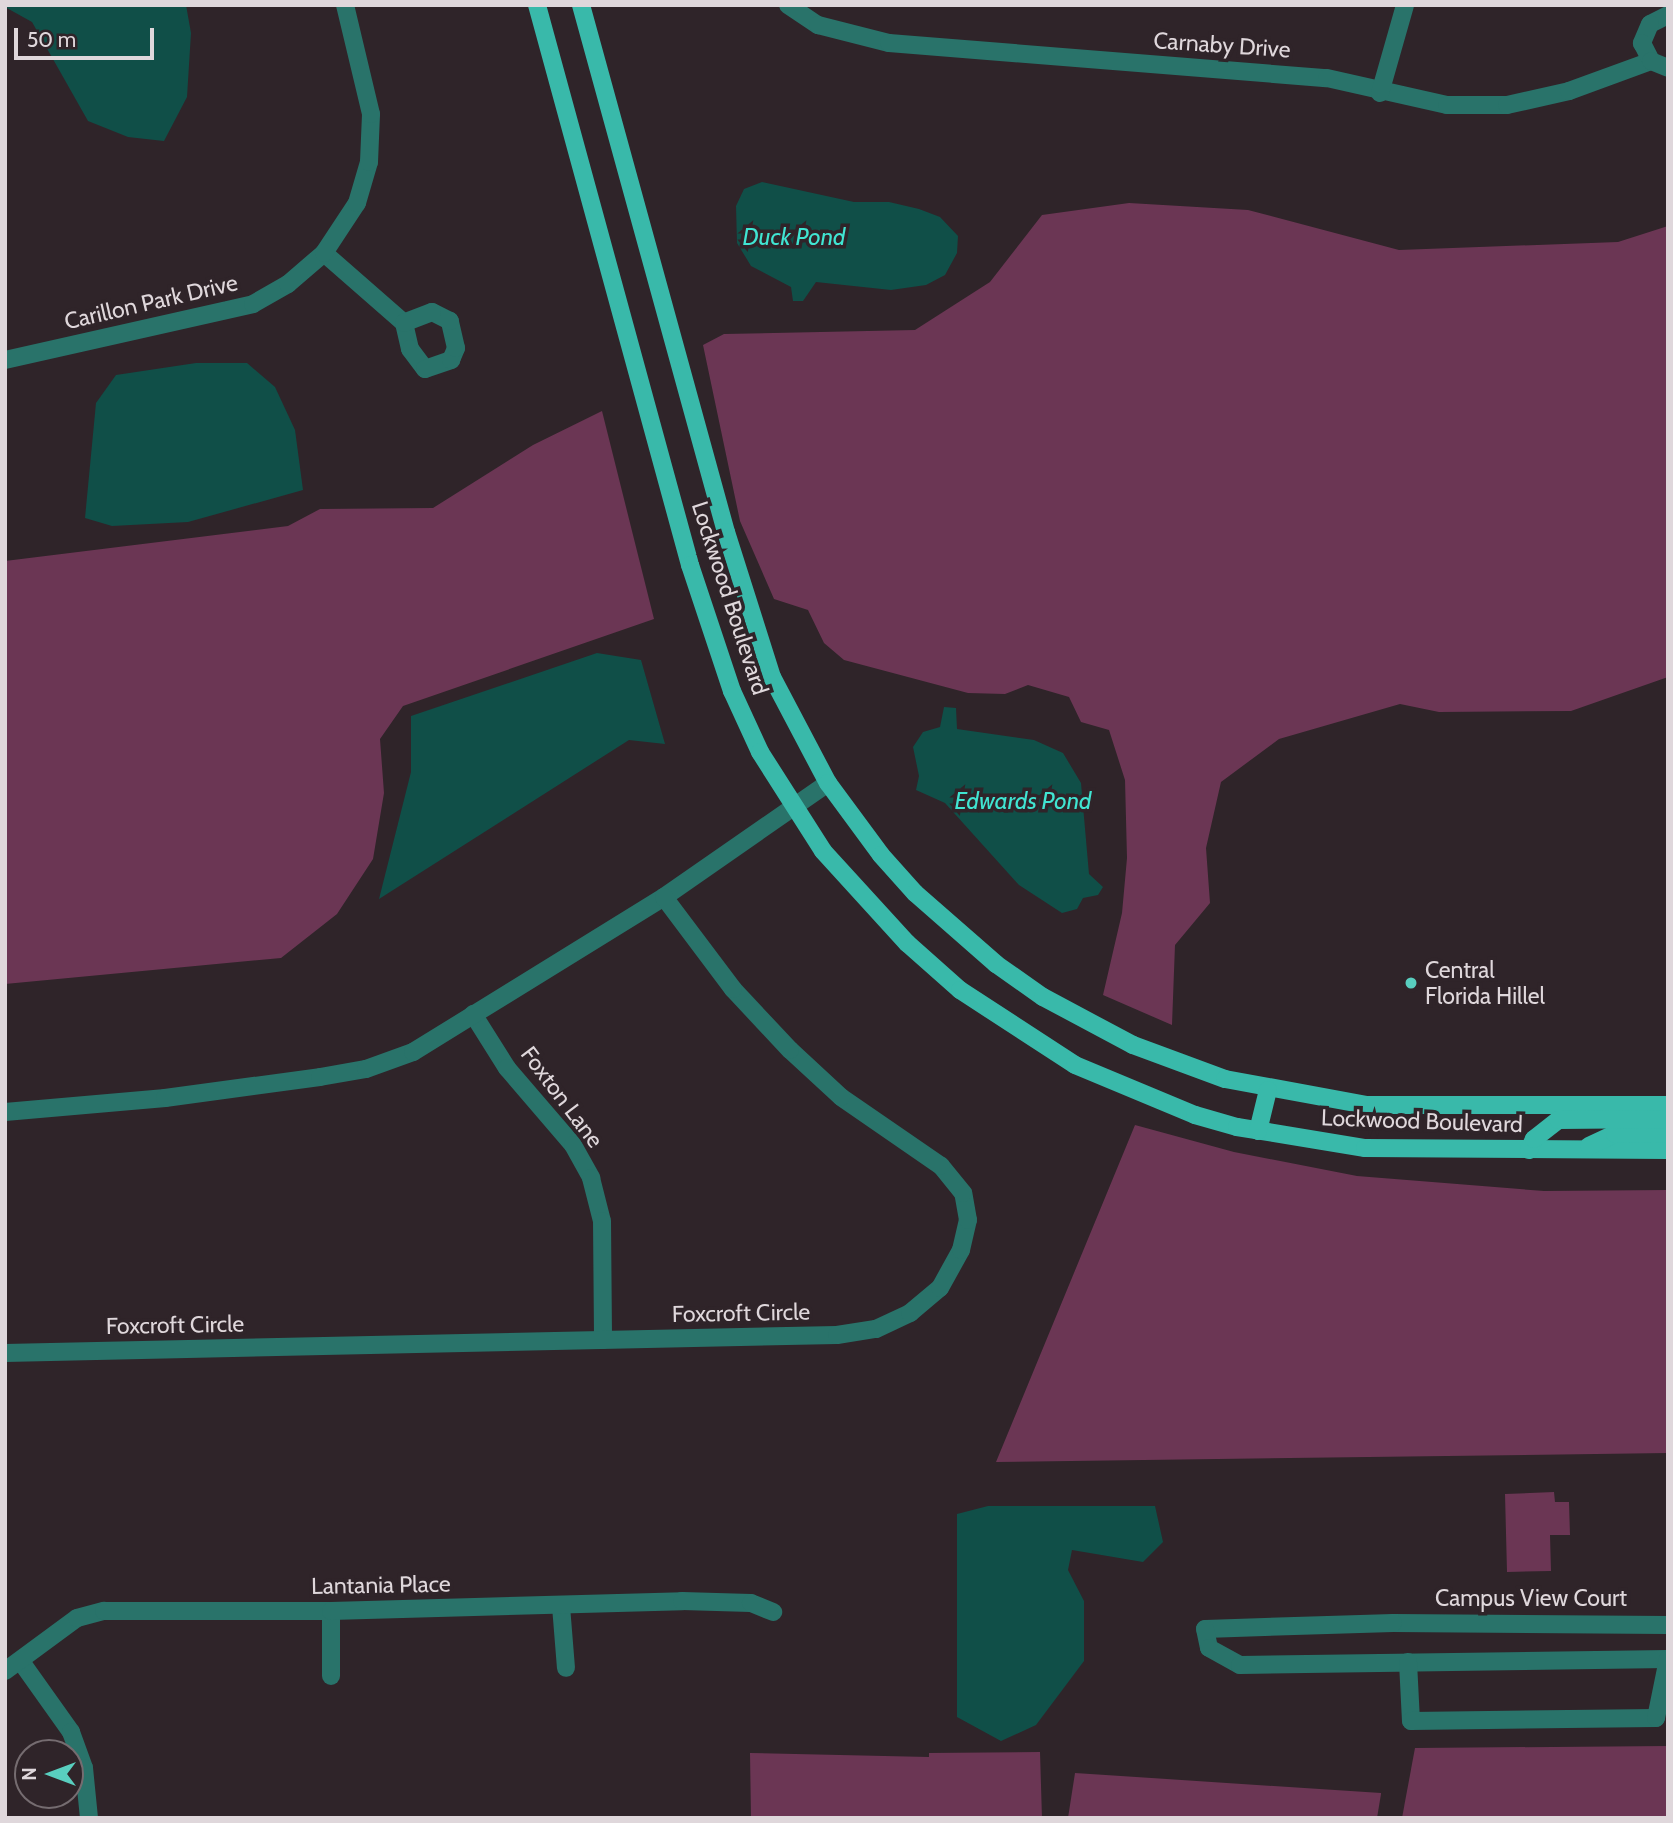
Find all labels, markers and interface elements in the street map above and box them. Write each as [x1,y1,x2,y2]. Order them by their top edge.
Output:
scale bar [18,14,158,58]
street label: Carnaby Drive [1153,26,1291,64]
text: 50 m [27,27,76,52]
water label: Duck Pond [743,223,845,251]
street label: Carillon Park Drive [62,269,240,335]
street label: Lockwood Boulevard [686,498,774,698]
water label: Edwards Pond [955,787,1091,815]
place label: Central Florida Hillel [1425,956,1545,1010]
marker: Central Florida Hillel [1403,975,1419,991]
street label: Foxton Lane [515,1041,609,1153]
street label: Lockwood Boulevard [1321,1104,1523,1138]
street label: Foxcroft Circle [672,1298,810,1328]
street label: Foxcroft Circle [106,1310,244,1340]
street label: Lantania Place [311,1570,451,1600]
street label: Campus View Court [1435,1584,1627,1612]
north arrow [14,1739,84,1809]
text: N [18,1767,41,1781]

